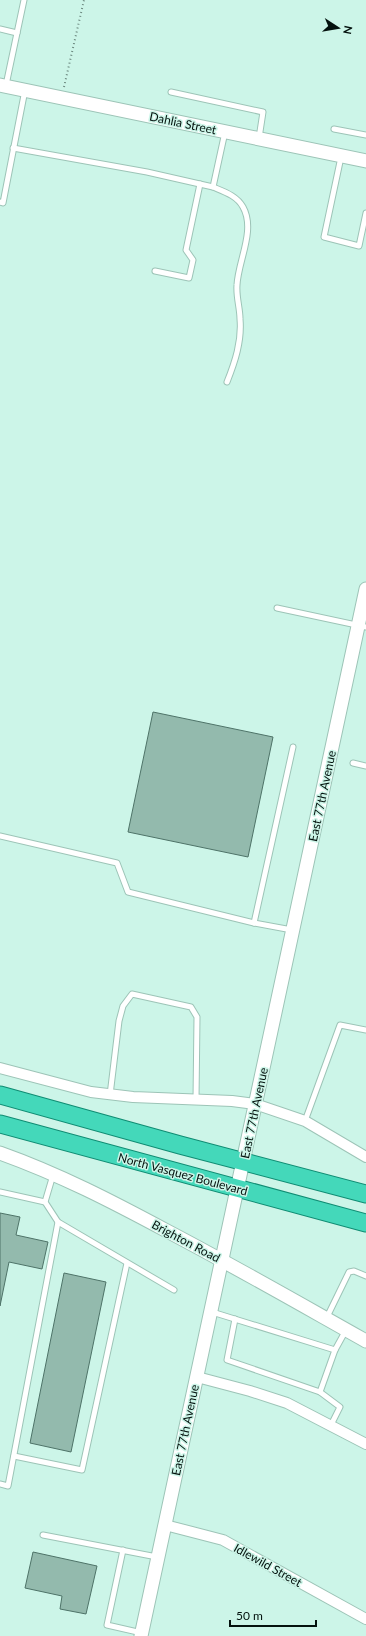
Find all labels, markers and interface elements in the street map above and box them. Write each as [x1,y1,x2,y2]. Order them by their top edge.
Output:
north arrow [318,8,358,48]
text: N [341,25,356,36]
street label: Dahlia Street [148,109,218,138]
street label: East 77th Avenue [305,749,339,843]
street label: East 77th Avenue [237,1066,271,1160]
street label: North Vasquez Boulevard [117,1149,249,1199]
street label: Brighton Road [149,1217,223,1265]
street label: East 77th Avenue [168,1383,202,1477]
street label: Idlewild Street [231,1540,305,1590]
scale bar [230,1602,316,1628]
text: 50 m [236,1608,263,1623]

